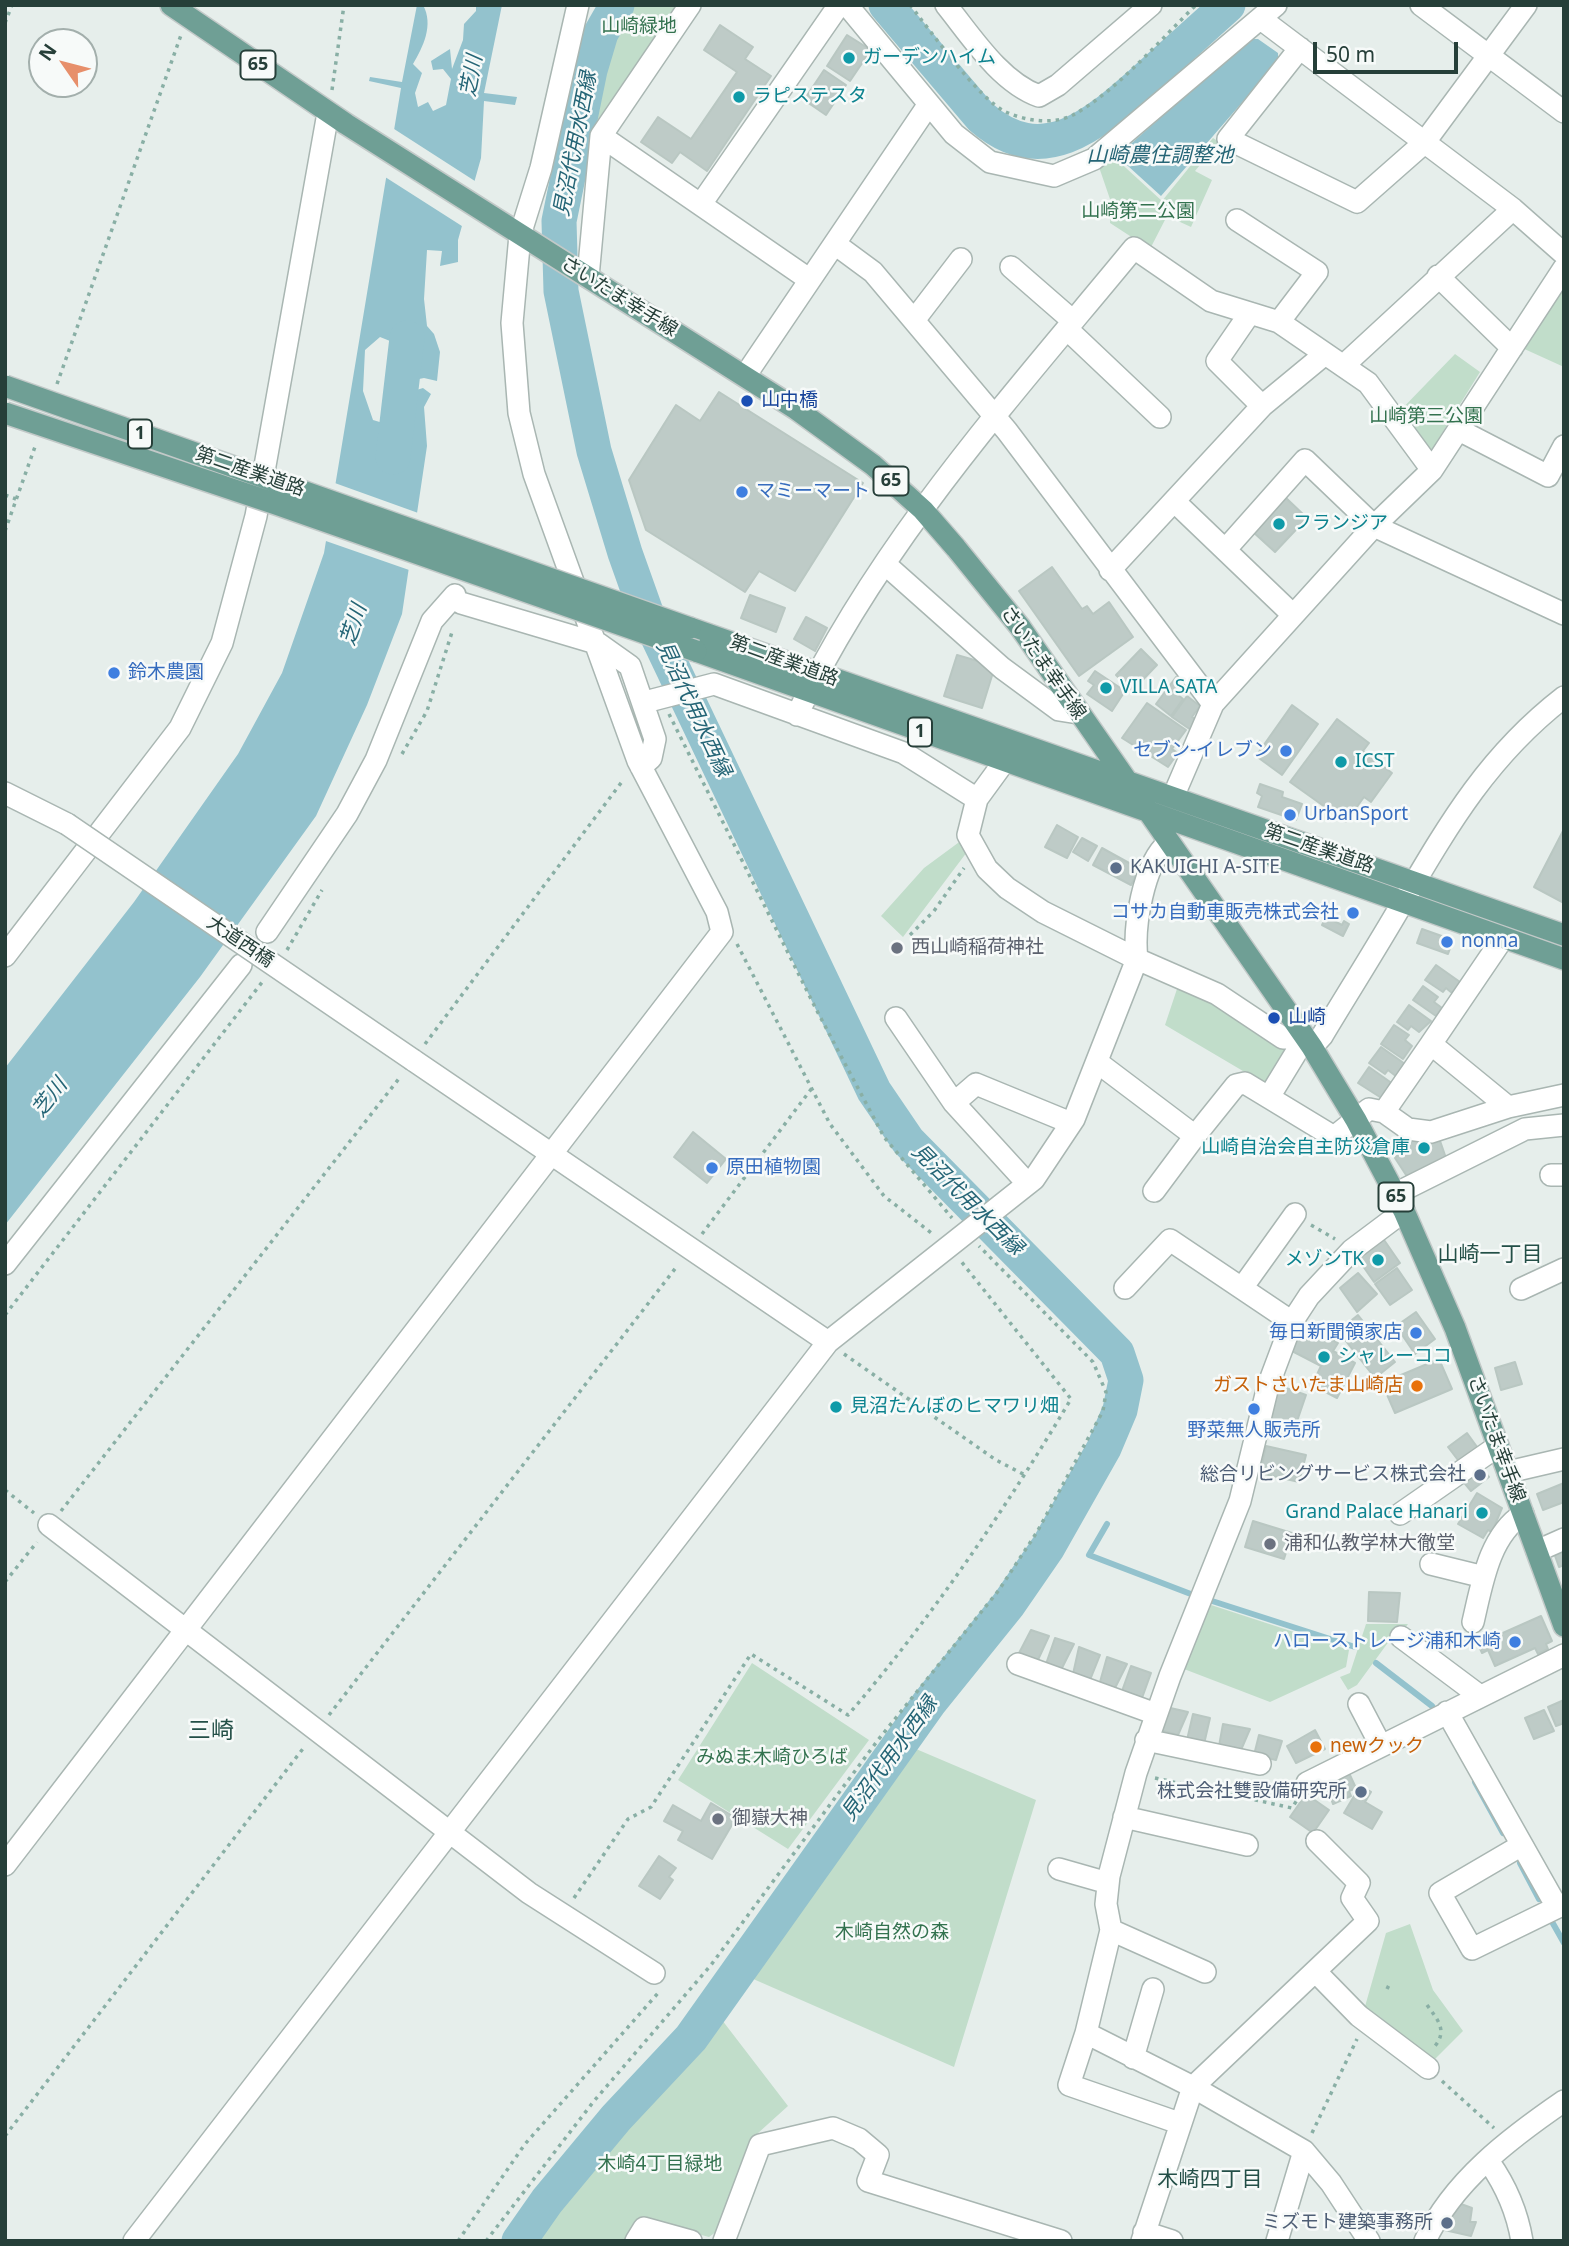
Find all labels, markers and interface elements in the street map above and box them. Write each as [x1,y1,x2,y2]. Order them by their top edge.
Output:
park label: 山崎緑地 [601,16,677,38]
north arrow [28,28,98,98]
scale bar [1317,28,1462,72]
text: N [32,38,63,66]
text: 50 m [1326,40,1375,68]
place label: ガーデンハイム [863,47,996,69]
marker: ガーデンハイム [841,50,857,66]
road number: 65 [240,51,276,80]
water label: 芝川 [456,53,488,99]
water label: 見沼代用水西縁 [550,69,602,219]
place label: ラピステスタ [753,86,867,108]
marker: ラピステスタ [731,89,747,105]
water label: 山崎農住調整池 [1087,143,1233,169]
park label: 山崎第二公園 [1081,201,1195,223]
street label: さいたま幸手線 [557,252,681,342]
place label: 山中橋 [761,390,818,412]
marker: 山中橋 [739,393,755,409]
park label: 山崎第三公園 [1369,406,1483,428]
road number: 1 [128,420,152,448]
street label: 第二産業道路 [192,443,308,501]
road number: 65 [874,466,908,495]
place label: マミーマート [756,481,870,503]
marker: マミーマート [734,484,750,500]
place label: フランジア [1293,513,1388,535]
marker: フランジア [1271,516,1287,532]
water label: 芝川 [336,601,372,649]
street label: さいたま幸手線 [996,602,1090,724]
street label: 第二産業道路 [727,631,841,691]
water label: 見沼代用水西縁 [651,637,735,781]
place label: 鈴木農園 [128,662,204,684]
marker: 鈴木農園 [106,665,122,681]
place label: VILLA SATA [1120,677,1217,699]
marker: VILLA SATA [1098,680,1114,696]
road number: 1 [908,718,932,746]
place label: セブン-イレブン [1133,740,1272,762]
marker: セブン-イレブン [1278,743,1294,759]
place label: ICST [1355,751,1394,773]
marker: ICST [1333,754,1349,770]
place label: UrbanSport [1304,804,1408,826]
marker: UrbanSport [1282,807,1298,823]
street label: 第二産業道路 [1261,820,1377,878]
place label: KAKUICHI A-SITE [1130,857,1280,879]
marker: KAKUICHI A-SITE [1108,860,1124,876]
place label: コサカ自動車販売株式会社 [1111,902,1339,924]
marker: コサカ自動車販売株式会社 [1345,905,1361,921]
street label: 大道西橋 [202,911,278,973]
place label: nonna [1461,931,1518,953]
marker: nonna [1439,934,1455,950]
place label: 西山崎稲荷神社 [911,937,1044,959]
marker: 西山崎稲荷神社 [889,940,905,956]
place label: 山崎 [1288,1007,1326,1029]
marker: 山崎 [1266,1010,1282,1026]
water label: 芝川 [27,1074,73,1122]
place label: 山崎自治会自主防災倉庫 [1201,1137,1410,1159]
water label: 見沼代用水西縁 [906,1139,1028,1261]
marker: 山崎自治会自主防災倉庫 [1416,1140,1432,1156]
place label: 原田植物園 [726,1157,821,1179]
marker: 原田植物園 [704,1160,720,1176]
road number: 65 [1378,1182,1414,1212]
district label: 山崎一丁目 [1438,1242,1542,1268]
place label: メゾンTK [1285,1249,1364,1271]
marker: メゾンTK [1370,1252,1386,1268]
place label: 毎日新聞領家店 [1269,1322,1402,1344]
marker: 毎日新聞領家店 [1408,1325,1424,1341]
place label: シャレーココ [1338,1346,1452,1368]
marker: シャレーココ [1316,1349,1332,1365]
street label: さいたま幸手線 [1463,1373,1529,1505]
place label: ガストさいたま山崎店 [1213,1375,1403,1397]
marker: ガストさいたま山崎店 [1409,1378,1425,1394]
place label: 見沼たんぼのヒマワリ畑 [850,1396,1059,1418]
marker: 見沼たんぼのヒマワリ畑 [828,1399,844,1415]
marker: 野菜無人販売所 [1246,1401,1262,1417]
place label: 野菜無人販売所 [1188,1420,1320,1442]
place label: 総合リビングサービス株式会社 [1200,1464,1466,1486]
marker: 総合リビングサービス株式会社 [1472,1467,1488,1483]
place label: Grand Palace Hanari [1285,1502,1468,1524]
marker: Grand Palace Hanari [1474,1505,1490,1521]
place label: 浦和仏教学林大徹堂 [1284,1533,1455,1555]
marker: 浦和仏教学林大徹堂 [1262,1536,1278,1552]
place label: ハローストレージ浦和木崎 [1273,1631,1501,1653]
marker: ハローストレージ浦和木崎 [1507,1634,1523,1650]
water label: 見沼代用水西縁 [837,1692,943,1826]
district label: 三崎 [188,1717,234,1745]
place label: newクック [1330,1736,1424,1758]
marker: newクック [1308,1739,1324,1755]
park label: みぬま木崎ひろば [696,1747,848,1769]
place label: 株式会社雙設備研究所 [1157,1781,1347,1803]
marker: 株式会社雙設備研究所 [1353,1784,1369,1800]
place label: 御嶽大神 [732,1808,808,1830]
marker: 御嶽大神 [710,1811,726,1827]
park label: 木崎自然の森 [835,1922,949,1944]
park label: 木崎4丁目緑地 [598,2154,722,2176]
district label: 木崎四丁目 [1158,2167,1262,2193]
place label: ミズモト建築事務所 [1262,2212,1433,2234]
marker: ミズモト建築事務所 [1439,2215,1455,2231]

